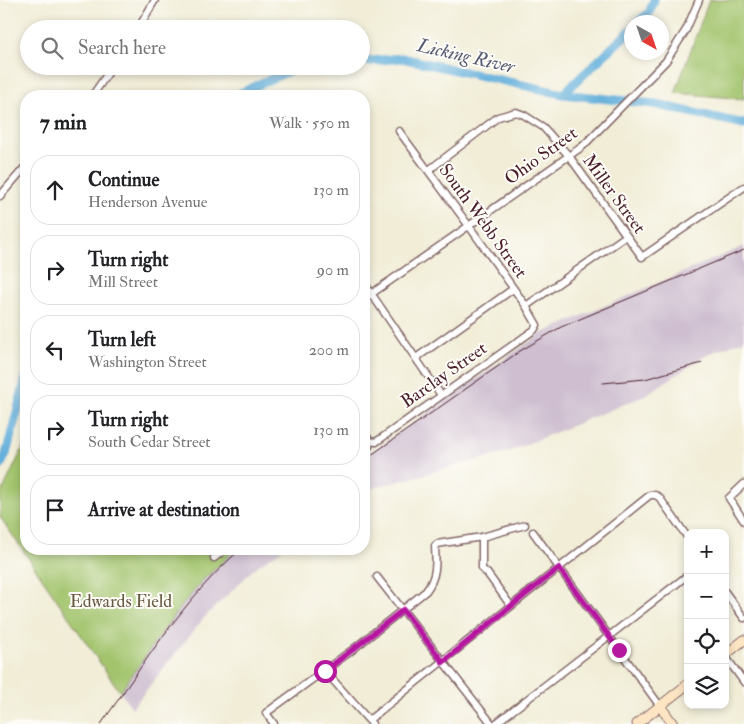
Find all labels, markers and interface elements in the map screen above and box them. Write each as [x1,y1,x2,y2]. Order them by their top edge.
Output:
north arrow [624,15,669,60]
search box [20,20,370,75]
water label: Licking River [414,33,518,79]
icon: search [38,34,66,62]
text: Search here [78,36,166,60]
text: 7 min [40,109,87,136]
text: Walk · 550 m [269,113,350,133]
street label: Ohio Street [500,122,582,190]
street label: Miller Street [577,150,651,238]
street label: South Webb Street [434,159,532,283]
text: Continue [88,168,159,192]
icon: ahead [41,176,69,204]
text: 130 m [313,180,349,200]
text: Henderson Avenue [88,192,207,212]
text: Turn right [88,248,168,272]
icon: right [41,256,69,284]
text: 90 m [317,260,349,280]
text: Mill Street [88,272,158,292]
text: Turn left [88,328,156,352]
icon: left [41,336,69,364]
street label: Barclay Street [396,337,492,413]
text: 200 m [309,340,349,360]
text: Washington Street [88,352,207,372]
text: Turn right [88,408,168,432]
icon: right [41,416,69,444]
text: 130 m [313,420,349,440]
text: South Cedar Street [88,432,211,452]
icon: arrive [41,496,69,524]
text: Arrive at destination [88,498,240,522]
map controls [684,529,729,709]
button: + [684,529,729,574]
button: − [684,574,729,619]
park label: Edwards Field [70,590,172,613]
button: locate [684,619,729,664]
route end [608,639,631,662]
route start [314,660,337,683]
button: layers [684,664,729,709]

